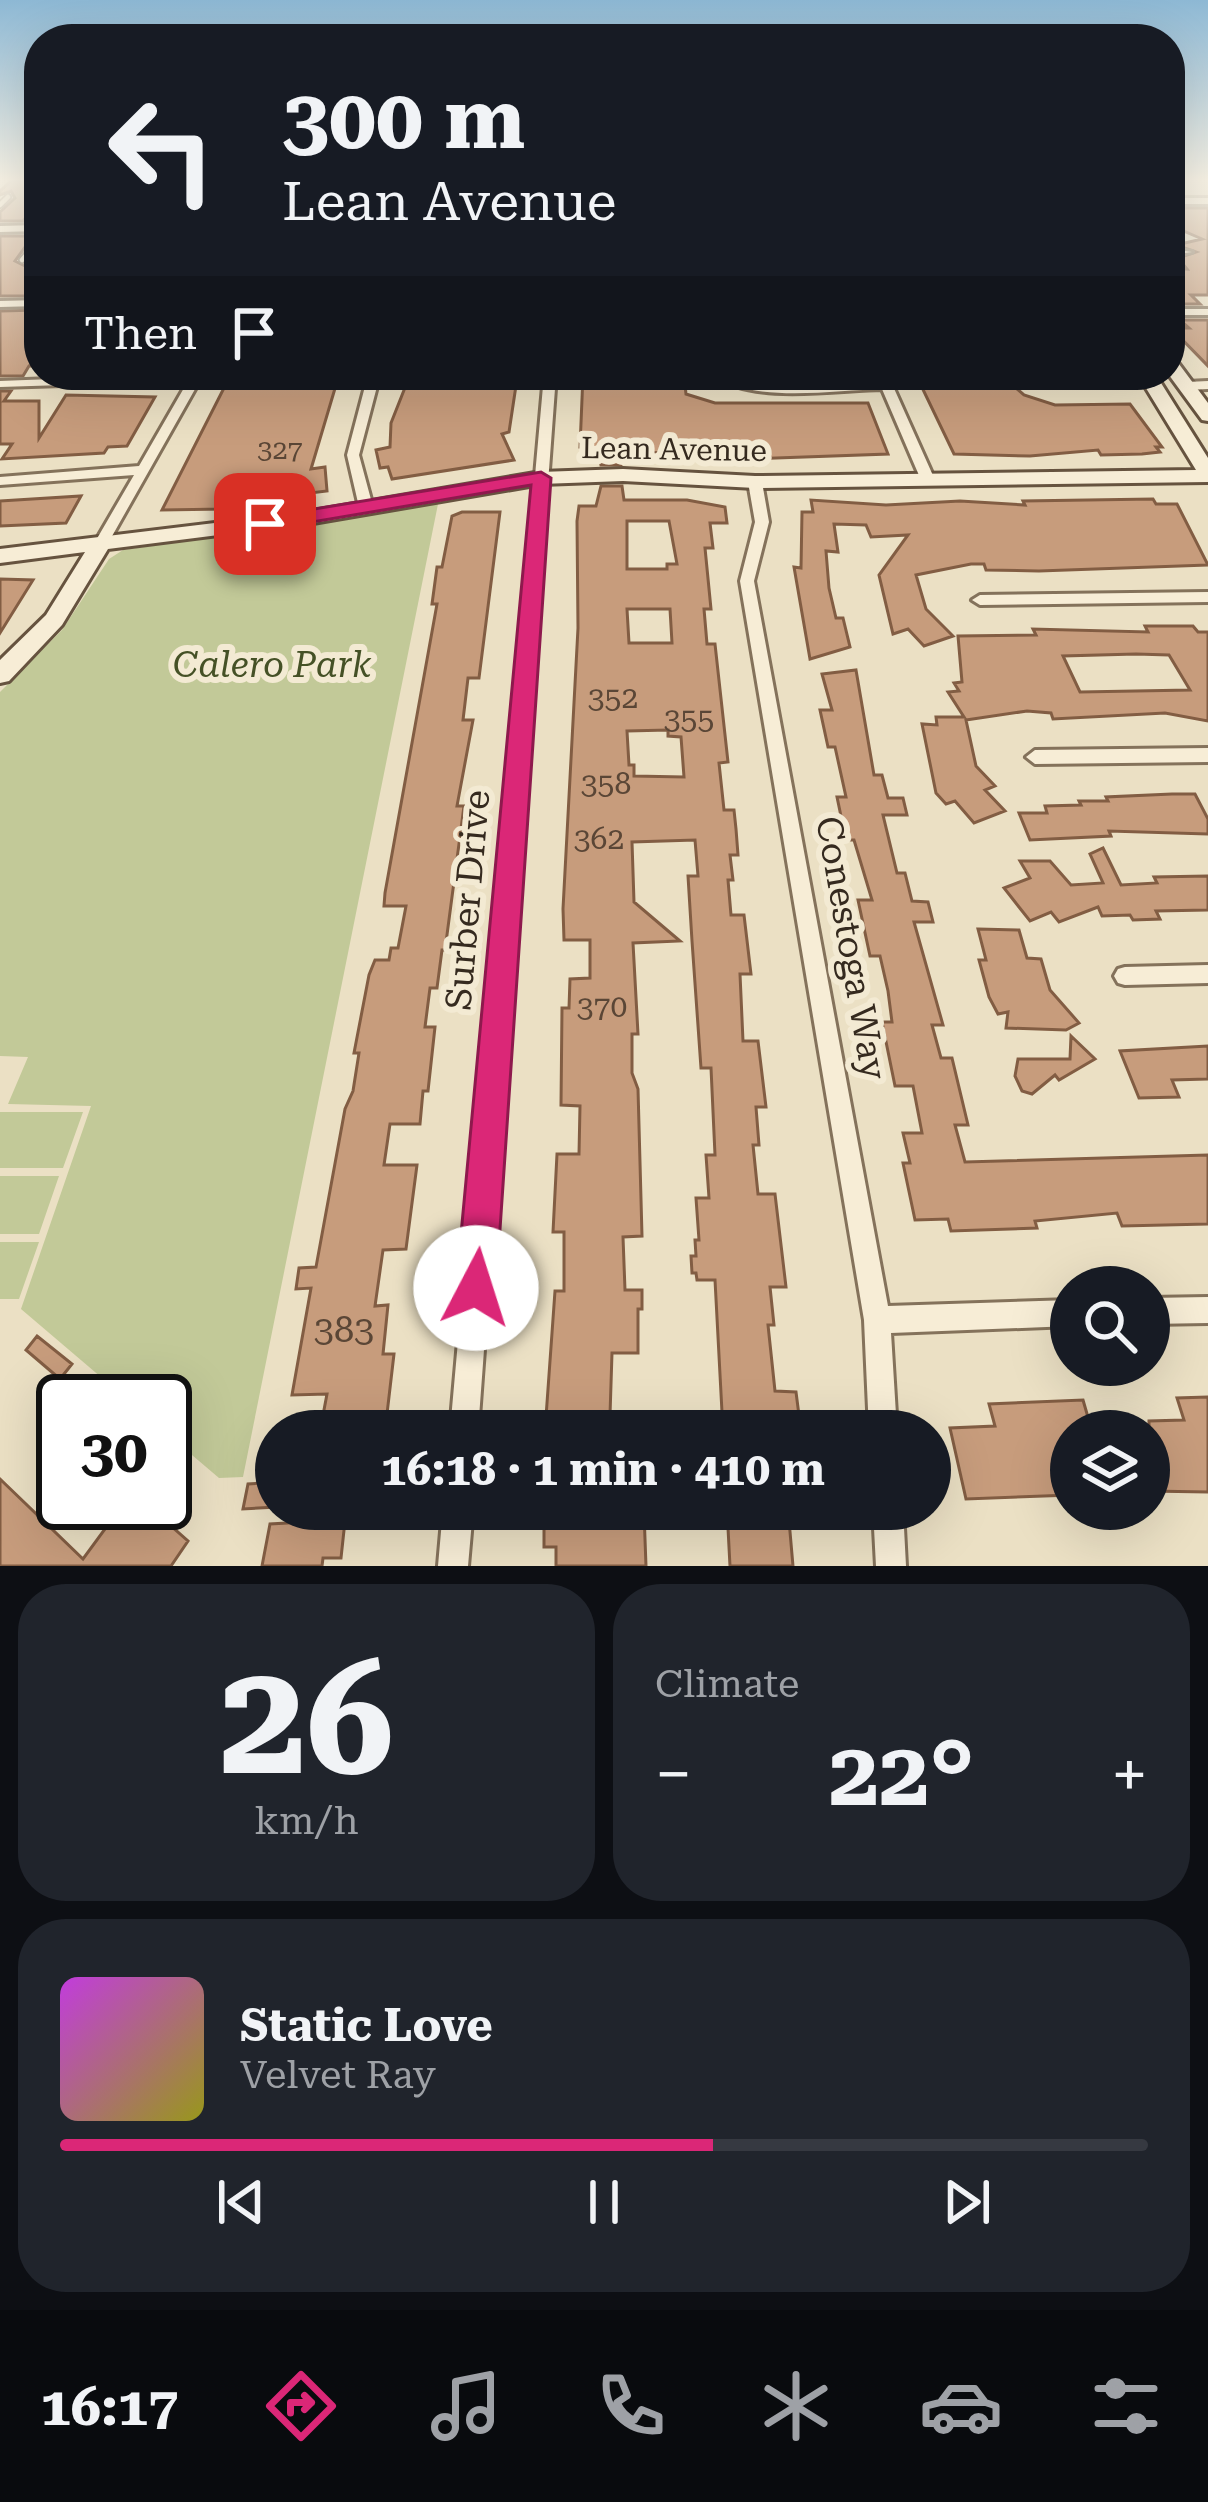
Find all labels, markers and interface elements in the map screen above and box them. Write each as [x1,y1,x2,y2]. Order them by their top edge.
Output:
text: 300 m [282,70,525,168]
icon: left [84,72,240,228]
text: Lean Avenue [282,170,616,233]
icon: arrive [221,300,287,366]
text: Then [84,307,197,360]
street label: Lean Avenue [581,430,767,468]
house number: 327 [257,434,303,466]
pin [214,473,316,575]
icon: arrive [232,491,298,557]
park label: Calero Park [173,644,372,686]
house number: 352 [588,680,638,715]
house number: 355 [664,701,714,736]
house number: 358 [581,766,631,801]
street label: Surber Drive [437,788,499,1012]
street label: Conestoga Way [807,813,895,1084]
house number: 362 [574,821,624,856]
house number: 370 [577,989,627,1024]
position arrow [413,1225,539,1351]
map controls [1050,1266,1170,1530]
button: search [1050,1266,1170,1386]
house number: 383 [314,1309,374,1351]
speed limit sign: 30 [36,1374,192,1530]
button: layers [1050,1410,1170,1530]
text: 16:18 · 1 min · 410 m [381,1443,825,1496]
text: 26 [219,1628,394,1811]
text: Climate [655,1661,799,1707]
text: 22° [829,1722,974,1827]
text: − [655,1736,692,1813]
text: + [1111,1736,1148,1813]
text: km/h [254,1798,359,1844]
text: Static Love [240,1999,493,2052]
text: Velvet Ray [240,2052,436,2098]
icon: previous [208,2169,274,2235]
icon: pause [571,2169,637,2235]
icon: next [934,2169,1000,2235]
icon: directions [259,2364,343,2448]
icon: music [424,2364,508,2448]
icon: phone [589,2364,673,2448]
icon: climate [754,2364,838,2448]
icon: car [919,2364,1003,2448]
icon: filters [1084,2364,1168,2448]
text: 16:17 [40,2375,178,2438]

